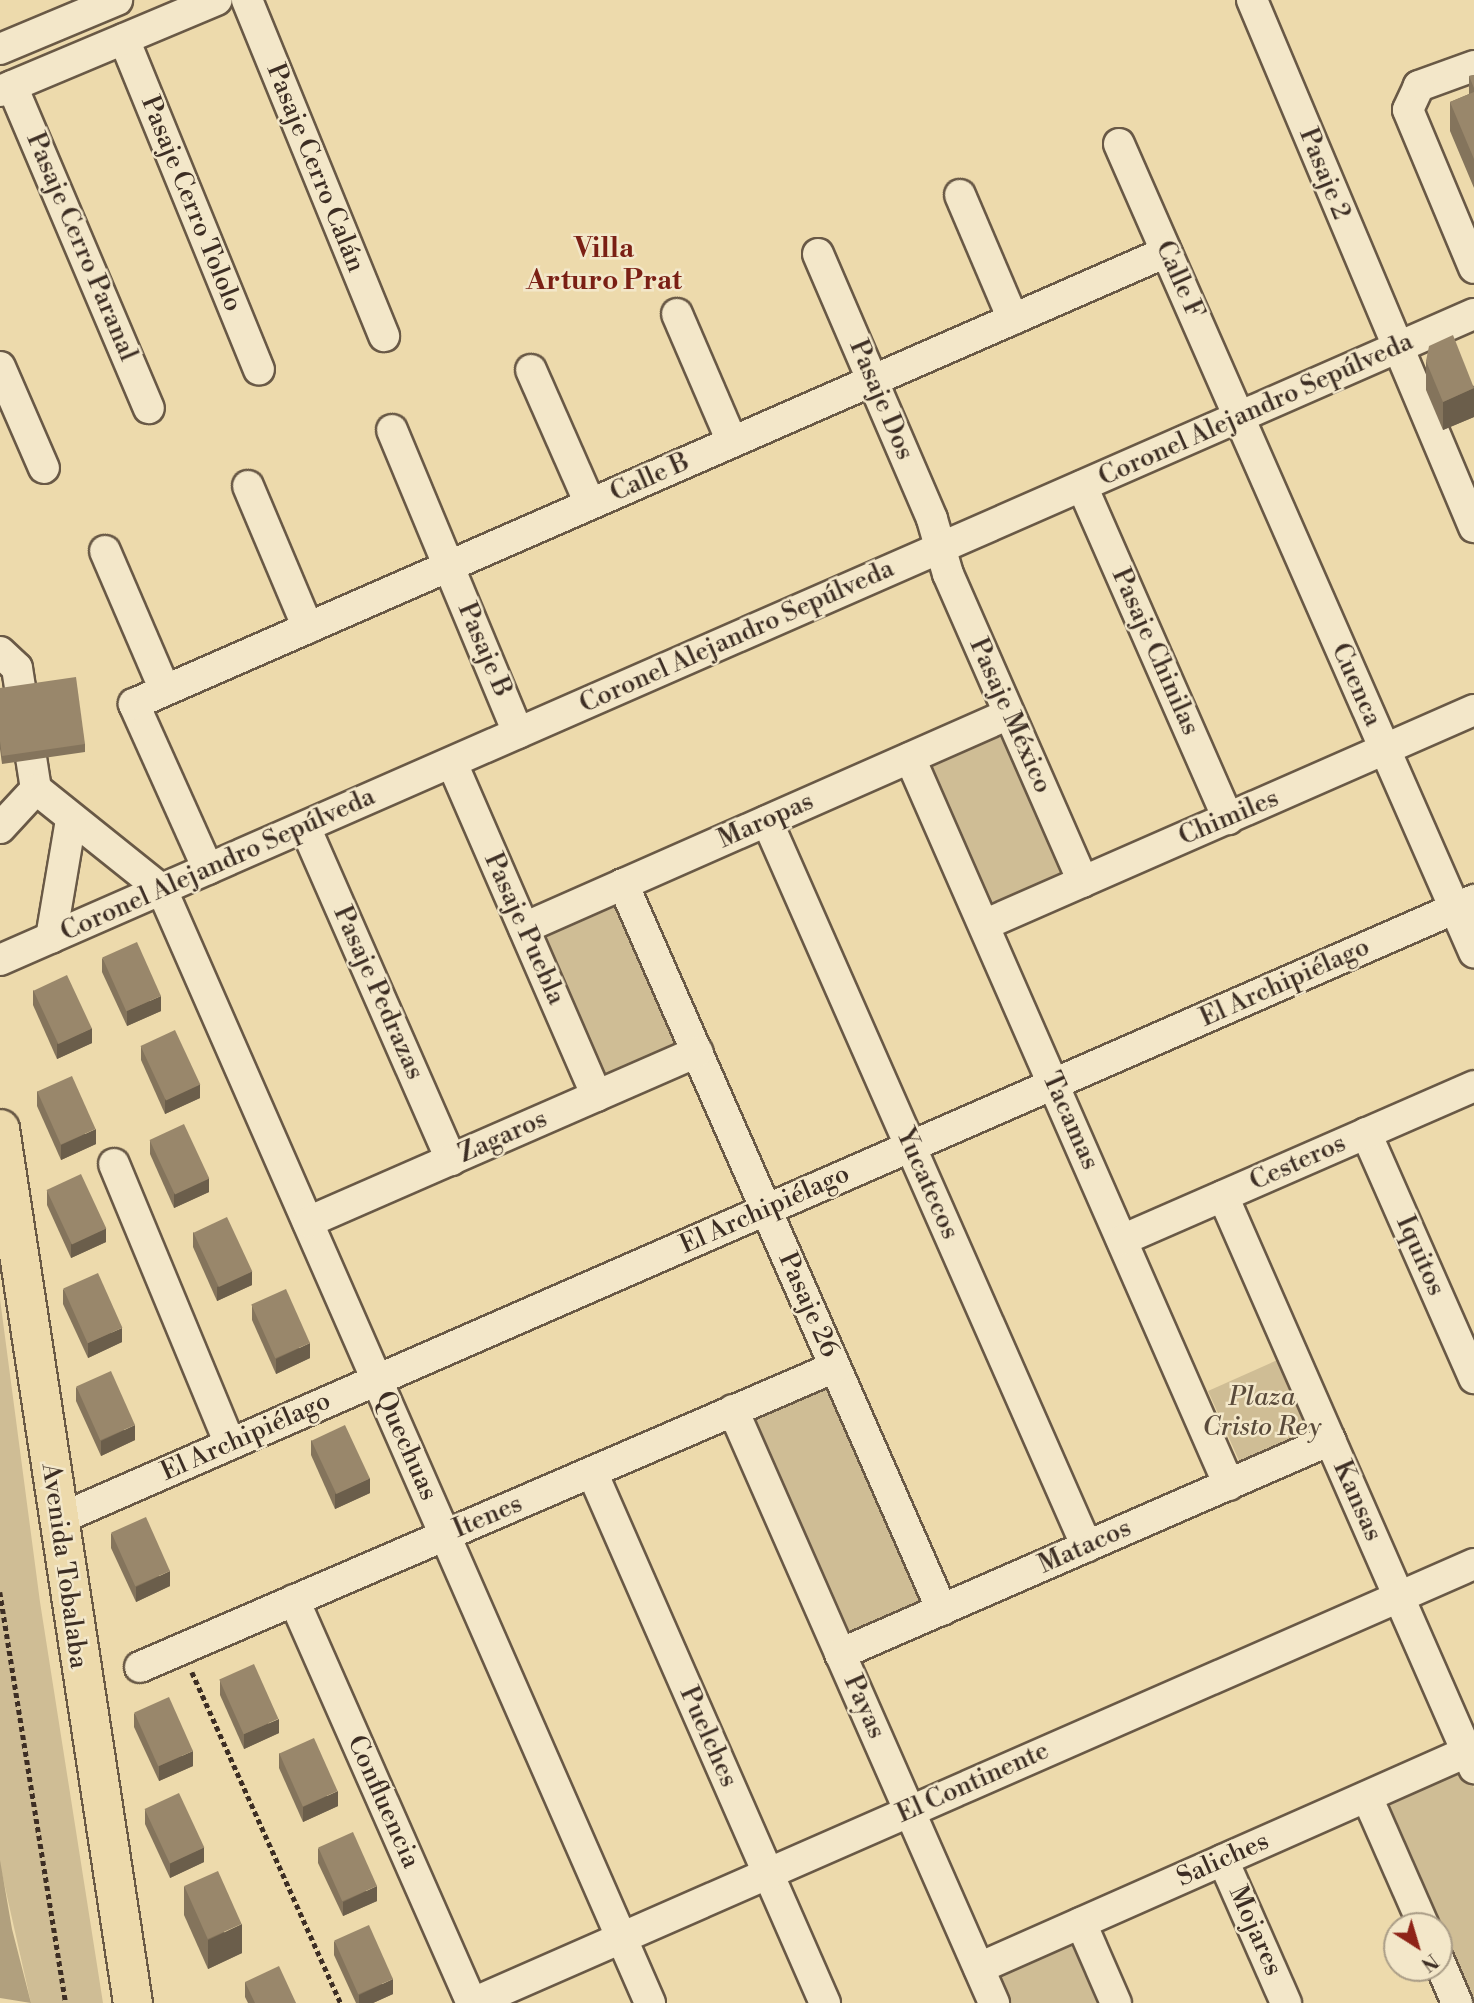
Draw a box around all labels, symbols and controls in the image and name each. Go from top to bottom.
street label: Pasaje Cerro Calán [259,59,371,277]
street label: Pasaje Cerro Tololo [133,92,249,316]
street label: Pasaje 2 [1292,124,1356,224]
street label: Pasaje Cerro Paranal [19,128,143,366]
district label: Villa Arturo Prat [526,232,682,298]
street label: Calle F [1148,236,1210,324]
street label: Coronel Alejandro Sepúlveda [1094,326,1418,494]
street label: Pasaje Dos [842,335,920,465]
street label: Calle B [606,447,694,509]
street label: Coronel Alejandro Sepúlveda [575,553,899,721]
street label: Pasaje Chinilas [1104,564,1206,740]
street label: Pasaje B [450,598,518,702]
street label: Pasaje México [962,634,1058,798]
street label: Cuenca [1324,639,1388,731]
street label: Coronel Alejandro Sepúlveda [56,781,380,949]
street label: Chimiles [1174,783,1284,853]
street label: Maropas [713,786,819,856]
street label: Pasaje Puebla [477,848,571,1010]
street label: Pasaje Pedrazas [326,902,430,1084]
street label: El Archipiélago [1195,932,1375,1034]
street label: Tacamas [1035,1067,1105,1175]
street label: Zagaros [454,1104,552,1170]
street label: Yucatecos [889,1124,965,1244]
street label: Cesteros [1245,1128,1351,1198]
street label: El Archipiélago [675,1159,855,1261]
street label: Iquitos [1389,1211,1451,1301]
street label: Pasaje 26 [771,1248,845,1362]
park label: Plaza Cristo Rey [1203,1382,1321,1444]
street label: El Archipiélago [156,1386,336,1488]
street label: Quechuas [368,1387,444,1505]
street label: Kansas [1326,1456,1388,1546]
street label: Avenida Tobalaba [34,1461,94,1671]
street label: Itenes [449,1489,527,1545]
street label: Matacos [1034,1513,1136,1581]
street label: Payas [836,1670,892,1744]
street label: Puelches [672,1682,744,1792]
street label: Confluencia [340,1731,426,1873]
street label: El Continente [892,1736,1054,1830]
street label: Saliches [1172,1826,1274,1894]
street label: Mojares [1221,1881,1289,1981]
north arrow [1383,1912,1453,1982]
text: N [1416,1948,1443,1976]

